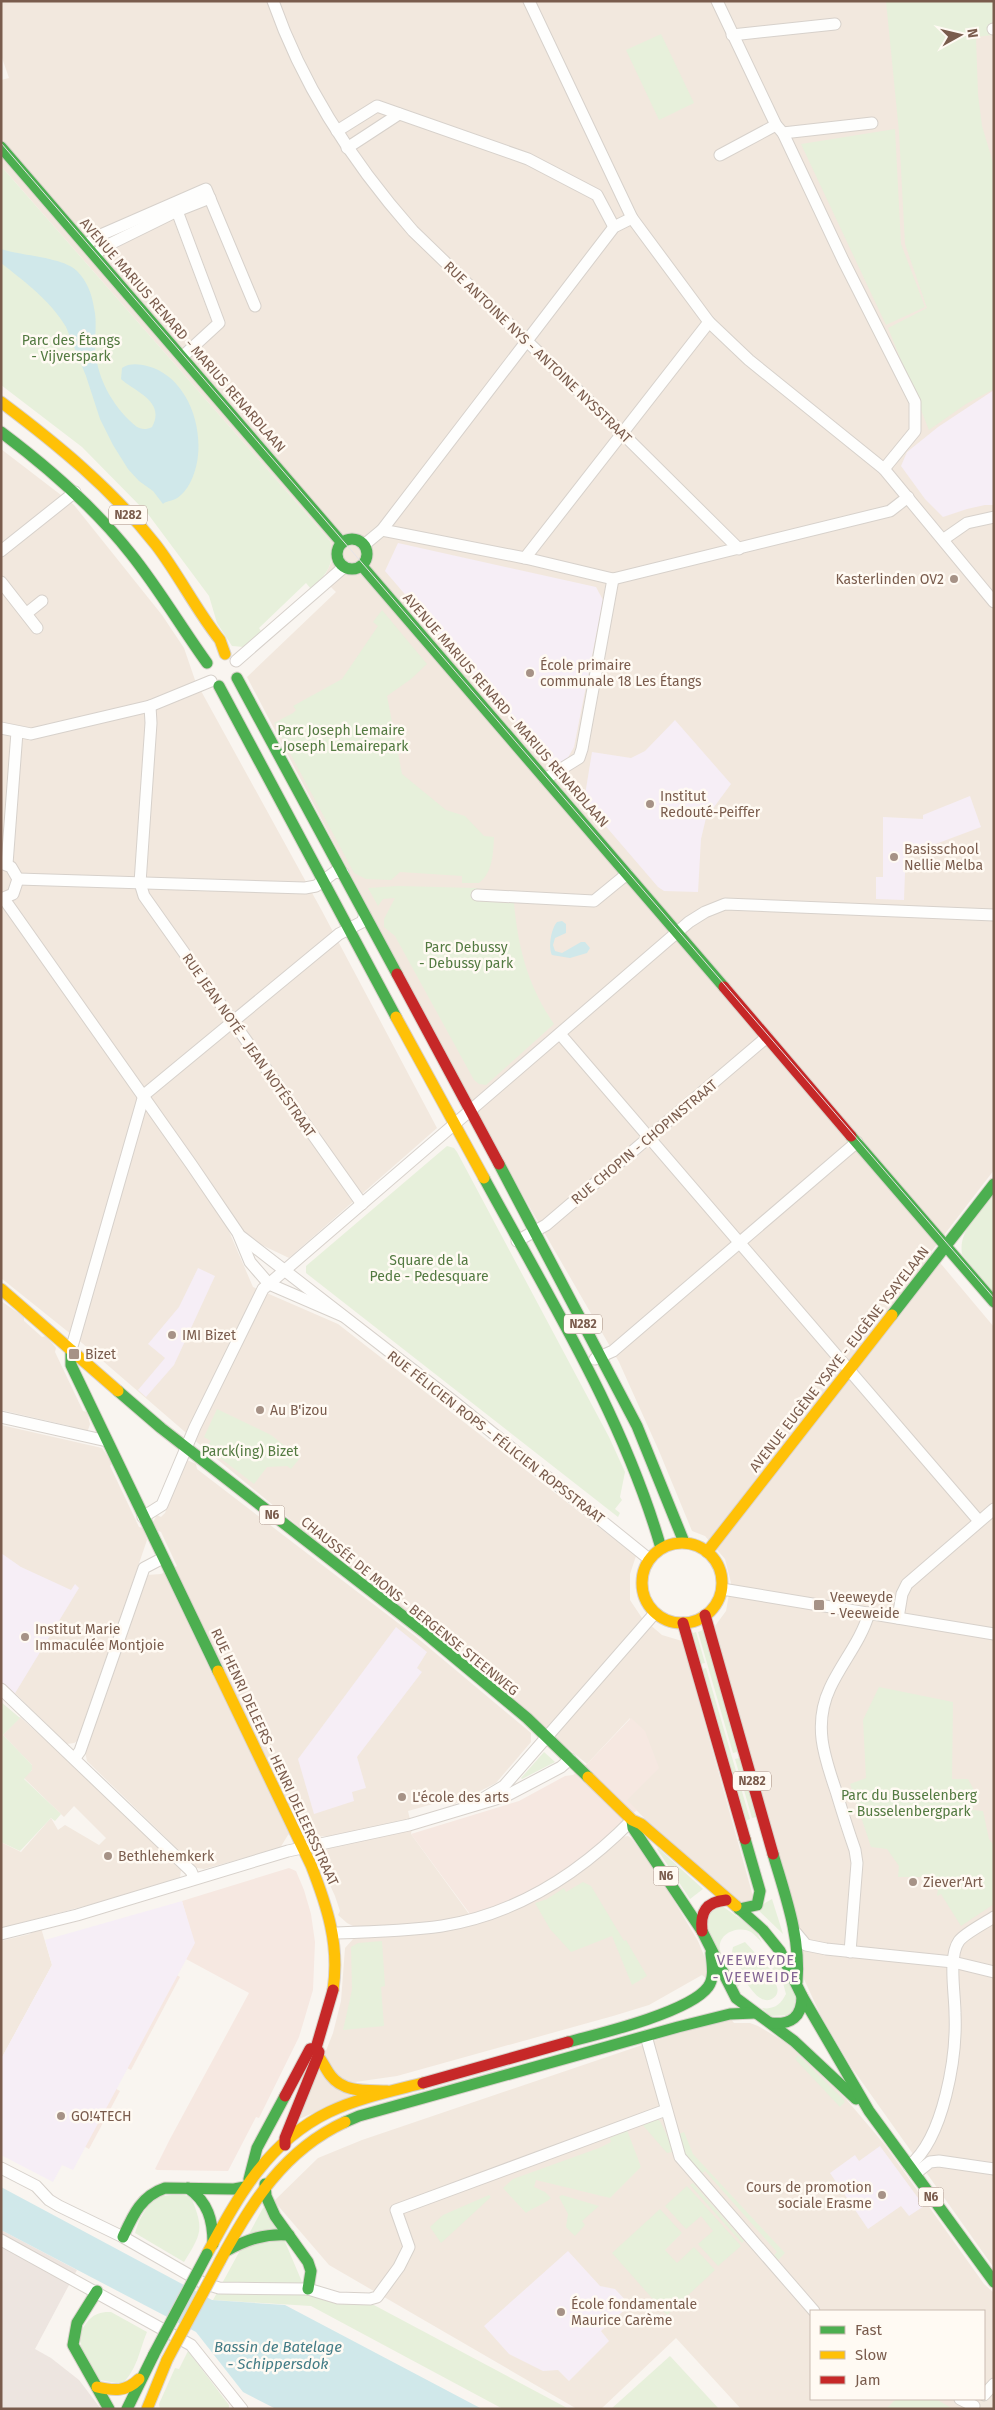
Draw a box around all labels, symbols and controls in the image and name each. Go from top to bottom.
north arrow [935,10,985,60]
text: N [963,27,981,39]
street label: AVENUE MARIUS RENARD - MARIUS RENARDLAAN [76,215,289,456]
street label: RUE ANTOINE NYS - ANTOINE NYSSTRAAT [440,258,636,447]
park label: Parc des Étangs - Vijverspark [22,331,121,365]
road number: N282 [109,506,147,524]
place label: Kasterlinden OV2 [835,571,944,588]
marker: Kasterlinden OV2 [948,573,960,585]
street label: AVENUE MARIUS RENARD - MARIUS RENARDLAAN [399,590,612,831]
place label: École primaire communale 18 Les Étangs [540,656,702,690]
marker: École primaire communale 18 Les Étangs [524,667,536,679]
park label: Parc Joseph Lemaire - Joseph Lemairepark [274,722,409,755]
place label: Institut Redouté-Peiffer [660,788,761,821]
marker: Institut Redouté-Peiffer [644,798,656,810]
place label: Basisschool Nellie Melba [904,841,983,874]
marker: Basisschool Nellie Melba [888,851,900,863]
park label: Parc Debussy - Debussy park [419,939,514,972]
street label: RUE JEAN NOTÉ - JEAN NOTÉSTRAAT [178,950,320,1141]
street label: RUE CHOPIN - CHOPINSTRAAT [568,1076,721,1208]
street label: AVENUE EUGÈNE YSAYE - EUGÈNE YSAYELAAN [745,1243,933,1475]
park label: Square de la Pede - Pedesquare [369,1252,489,1285]
road number: N282 [564,1315,602,1334]
place label: IMI Bizet [182,1327,237,1344]
marker: IMI Bizet [166,1329,178,1341]
place label: Bizet [85,1346,117,1363]
marker: Bizet [67,1347,81,1361]
street label: RUE FÉLICIEN ROPS - FÉLICIEN ROPSSTRAAT [384,1347,609,1528]
place label: Au B'izou [270,1402,328,1419]
marker: Au B'izou [254,1404,266,1416]
park label: Parck(ing) Bizet [201,1443,300,1460]
road number: N6 [260,1506,284,1524]
street label: CHAUSSÉE DE MONS - BERGENSE STEENWEG [297,1512,523,1700]
place label: Veeweyde - Veeweide [830,1589,900,1622]
marker: Veeweyde - Veeweide [812,1598,826,1612]
place label: Institut Marie Immaculée Montjoie [35,1621,164,1654]
street label: RUE HENRI DELEERS - HENRI DELEERSSTRAAT [207,1626,342,1889]
marker: Institut Marie Immaculée Montjoie [19,1631,31,1643]
road number: N282 [733,1772,771,1790]
park label: Parc du Busselenberg - Busselenbergpark [841,1787,978,1820]
place label: L'école des arts [412,1789,509,1806]
marker: L'école des arts [396,1791,408,1803]
place label: Bethlehemkerk [118,1848,215,1865]
marker: Bethlehemkerk [102,1850,114,1862]
road number: N6 [654,1866,678,1885]
place label: Ziever'Art [923,1874,984,1891]
marker: Ziever'Art [907,1876,919,1888]
district label: VEEWEYDE - VEEWEIDE [713,1951,799,1986]
place label: GO!4TECH [71,2108,132,2125]
marker: GO!4TECH [55,2110,67,2122]
place label: Cours de promotion sociale Erasme [746,2179,872,2212]
road number: N6 [918,2188,944,2206]
marker: Cours de promotion sociale Erasme [876,2189,888,2201]
place label: École fondamentale Maurice Carème [571,2295,697,2329]
marker: École fondamentale Maurice Carème [555,2306,567,2318]
legend [810,2310,985,2400]
text: Fast [855,2321,882,2339]
water label: Bassin de Batelage - Schippersdok [214,2338,342,2373]
text: Slow [855,2346,887,2364]
text: Jam [855,2371,881,2389]

